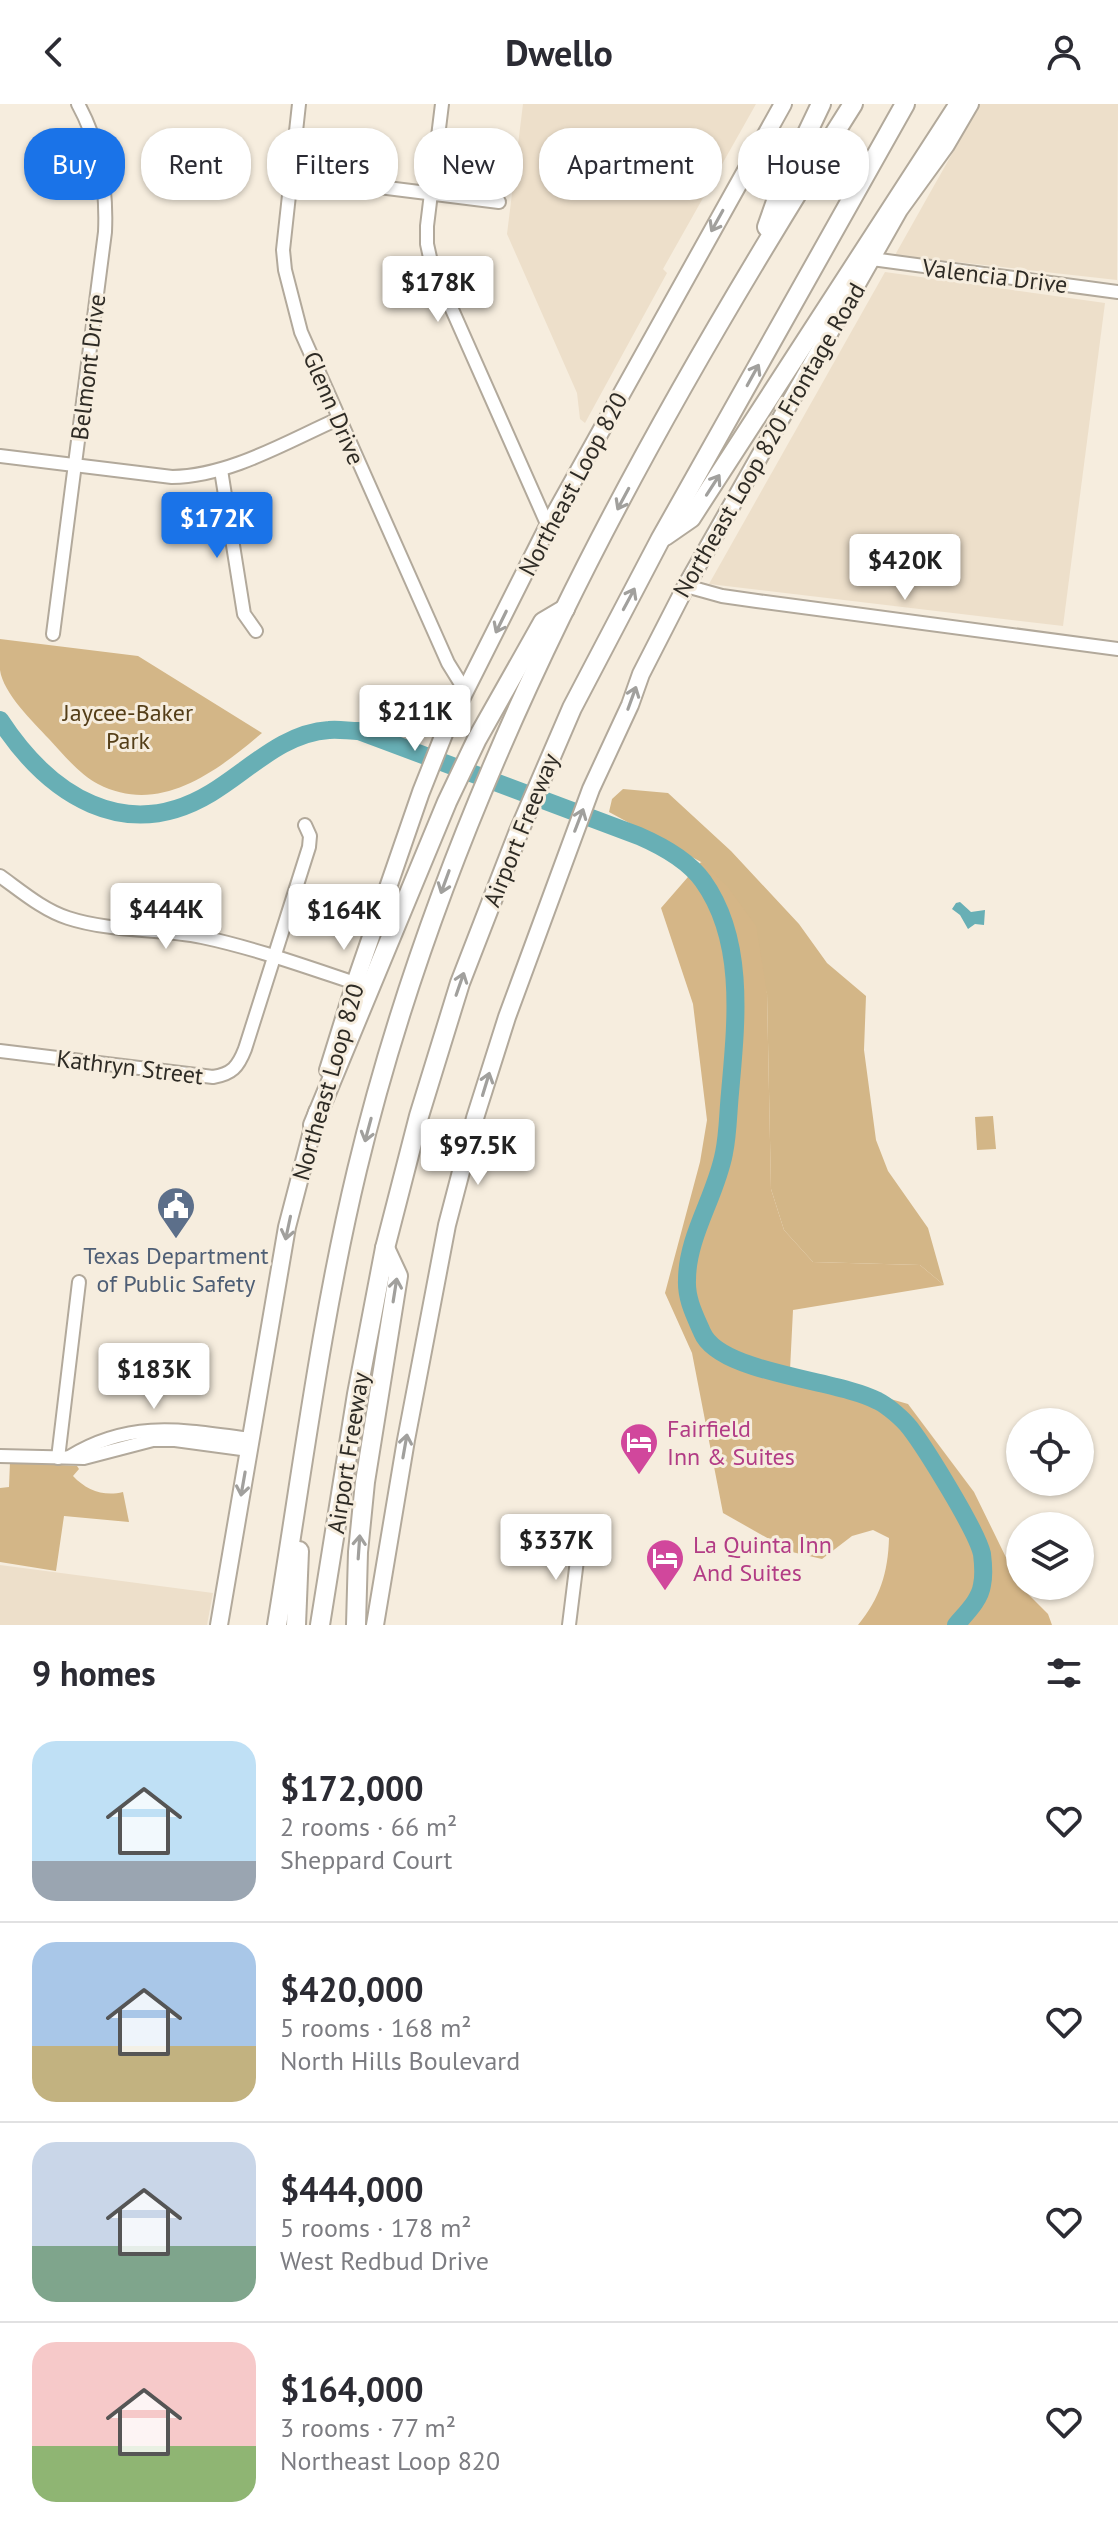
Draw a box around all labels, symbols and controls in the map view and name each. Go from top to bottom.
text: Dwello [505,29,613,76]
icon: back [32,30,76,74]
icon: person [1042,30,1086,74]
chip: Buy [24,128,125,200]
chip: Rent [141,128,251,200]
chip: Filters [267,128,398,200]
chip: New [414,128,523,200]
chip: Apartment [539,128,722,200]
chip: House [738,128,869,200]
one-way arrow [709,209,725,232]
street label: Valencia Drive [920,252,1069,300]
pin: $178K [382,256,494,324]
text: $178K [400,265,476,298]
street label: Northeast Loop 820 Frontage Road [666,277,872,603]
street label: Belmont Drive [64,292,112,442]
street label: Glenn Drive [296,347,372,469]
one-way arrow [746,364,762,387]
street label: Northeast Loop 820 [512,387,634,581]
one-way arrow [704,474,721,496]
one-way arrow [614,487,630,511]
pin: $172K [161,492,273,560]
text: $172K [179,501,255,534]
pin: $420K [849,534,961,602]
text: $420K [867,543,943,576]
one-way arrow [622,587,638,611]
one-way arrow [493,610,508,634]
pin: $211K [359,685,471,753]
one-way arrow [626,687,640,711]
text: $211K [377,694,453,727]
park label: Jaycee-Baker Park [62,697,193,756]
street label: Airport Freeway [476,749,566,911]
one-way arrow [573,808,587,833]
one-way arrow [436,869,451,894]
pin: $444K [110,883,222,951]
pin: $164K [288,884,400,952]
text: $444K [128,892,204,925]
text: $164K [306,893,382,926]
one-way arrow [453,972,468,997]
street label: Northeast Loop 820 [285,980,371,1184]
street label: Kathryn Street [55,1043,205,1091]
one-way arrow [479,1071,494,1097]
one-way arrow [359,1117,374,1143]
pin: $97.5K [413,1119,543,1187]
text: $97.5K [439,1128,517,1161]
public building icon: Texas Department of Public Safety [155,1185,197,1240]
one-way arrow [280,1215,295,1241]
place label: Texas Department of Public Safety [83,1240,269,1299]
one-way arrow [389,1278,404,1303]
pin: $183K [98,1343,210,1411]
text: $183K [116,1352,192,1385]
street label: Airport Freeway [320,1370,376,1536]
map controls [1006,1408,1094,1600]
button: locate [1006,1408,1094,1496]
place label: Fairfield Inn & Suites [667,1413,795,1472]
hotel icon: Fairfield Inn & Suites [618,1421,660,1476]
one-way arrow [398,1434,413,1459]
one-way arrow [235,1471,250,1497]
button: layers [1006,1512,1094,1600]
pin: $337K [500,1514,612,1582]
text: $337K [518,1523,594,1556]
place label: La Quinta Inn And Suites [693,1529,832,1588]
one-way arrow [352,1534,367,1561]
hotel icon: La Quinta Inn And Suites [644,1537,686,1592]
text: 9 homes [32,1651,156,1695]
icon: filters [1042,1651,1086,1695]
text: $172,000 [280,1766,424,1810]
icon: home [96,1773,192,1869]
icon: heart [1042,1799,1086,1843]
text: 2 rooms · 66 m² [280,1810,457,1843]
text: Sheppard Court [280,1843,452,1876]
text: $420,000 [280,1967,424,2011]
icon: home [96,1974,192,2070]
icon: heart [1042,2000,1086,2044]
text: 5 rooms · 168 m² [280,2011,472,2044]
text: North Hills Boulevard [280,2044,520,2077]
text: $444,000 [280,2167,424,2211]
icon: home [96,2174,192,2270]
icon: heart [1042,2200,1086,2244]
text: 5 rooms · 178 m² [280,2211,472,2244]
text: West Redbud Drive [280,2244,489,2277]
text: $164,000 [280,2367,424,2411]
icon: home [96,2374,192,2470]
icon: heart [1042,2400,1086,2444]
text: 3 rooms · 77 m² [280,2411,456,2444]
text: Northeast Loop 820 [280,2444,500,2477]

